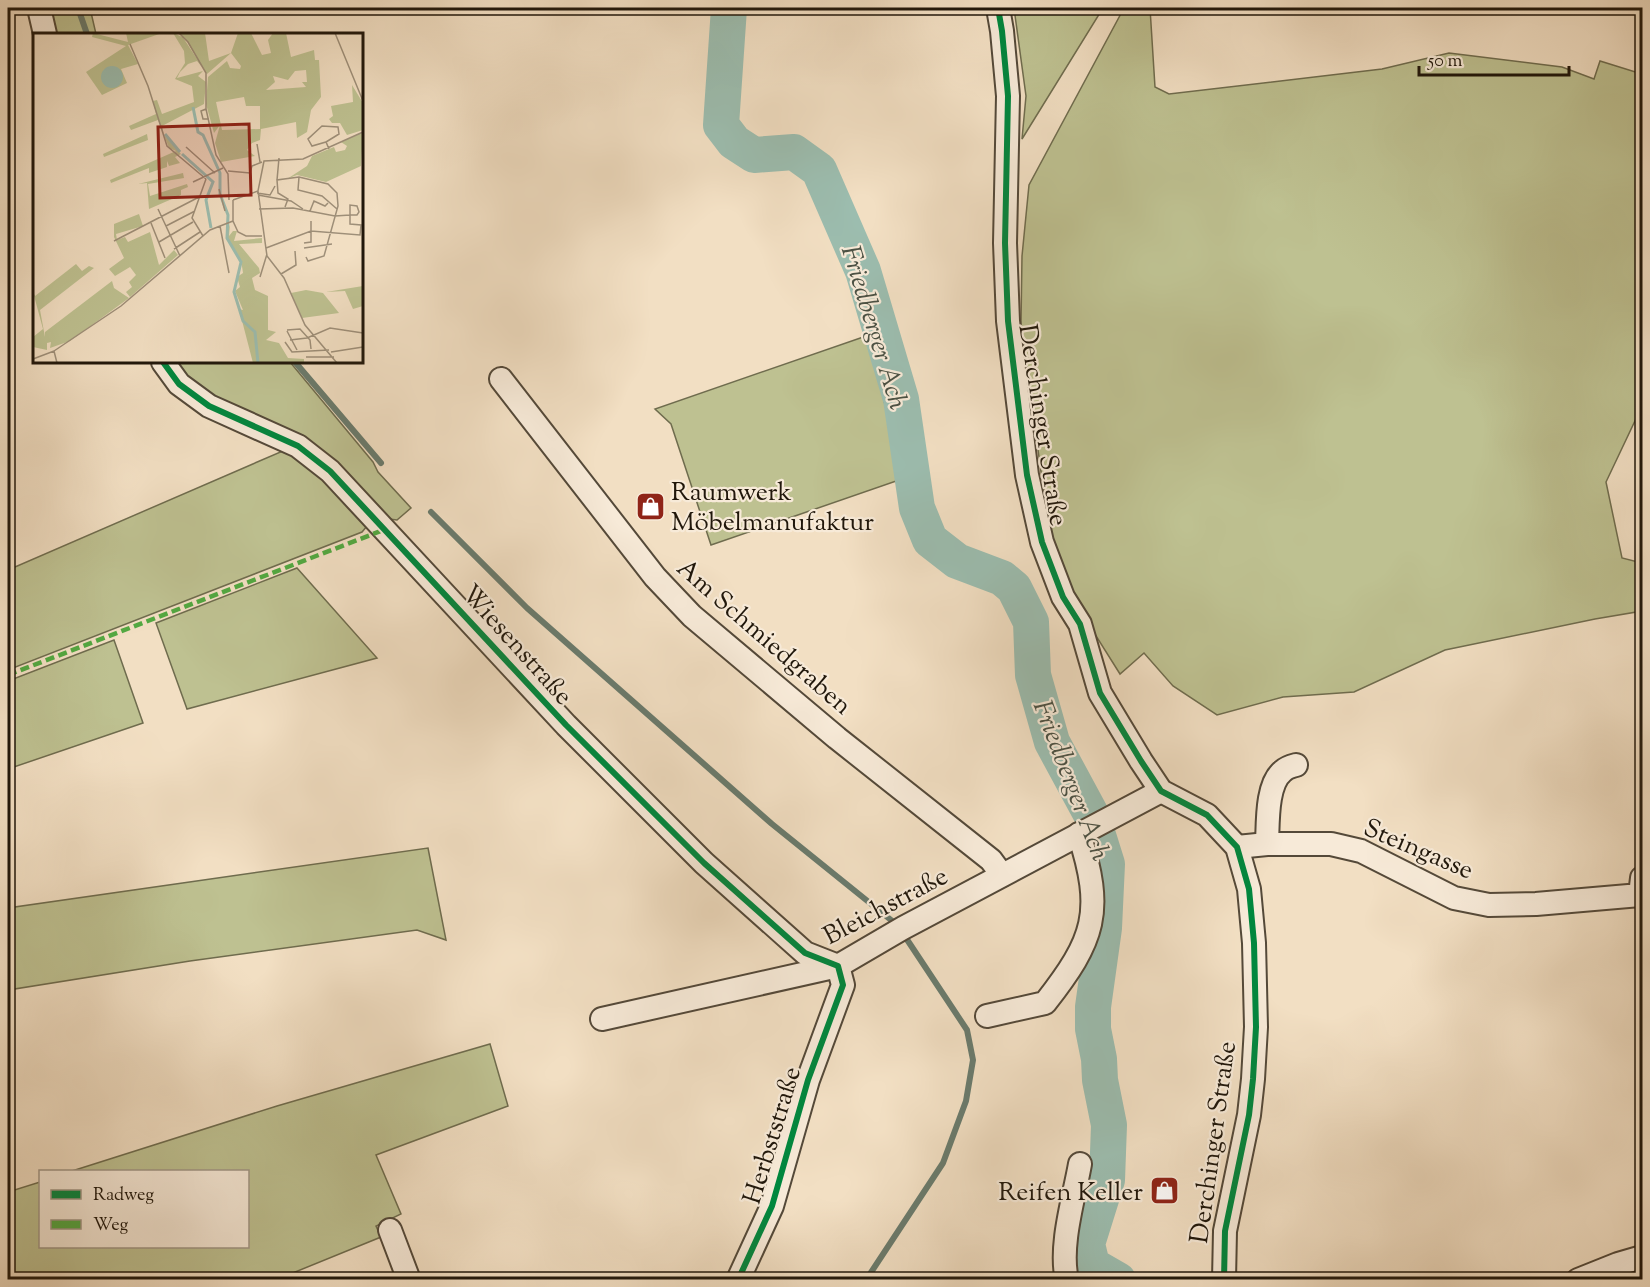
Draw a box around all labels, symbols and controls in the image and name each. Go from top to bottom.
inset map [33,33,363,363]
scale bar [1419,39,1569,77]
text: 50 m [1427,49,1463,75]
water label: Friedberger Ach [829,241,916,414]
street label: Derchinger Straße [1007,322,1076,529]
place label: Raumwerk Möbelmanufaktur [671,475,874,542]
shop icon: Raumwerk Möbelmanufaktur [634,490,666,522]
street label: Am Schmiedgraben [668,551,859,725]
street label: Wiesenstraße [452,577,580,714]
water label: Friedberger Ach [1021,695,1118,867]
street label: Steingasse [1357,811,1479,890]
street label: Bleichstraße [817,859,955,956]
street label: Derchinger Straße [1182,1039,1247,1246]
street label: Herbststraße [735,1062,812,1209]
legend [39,1170,249,1248]
place label: Reifen Keller [998,1175,1143,1212]
shop icon: Reifen Keller [1148,1175,1180,1207]
text: Radweg [93,1183,154,1209]
text: Weg [93,1213,129,1239]

